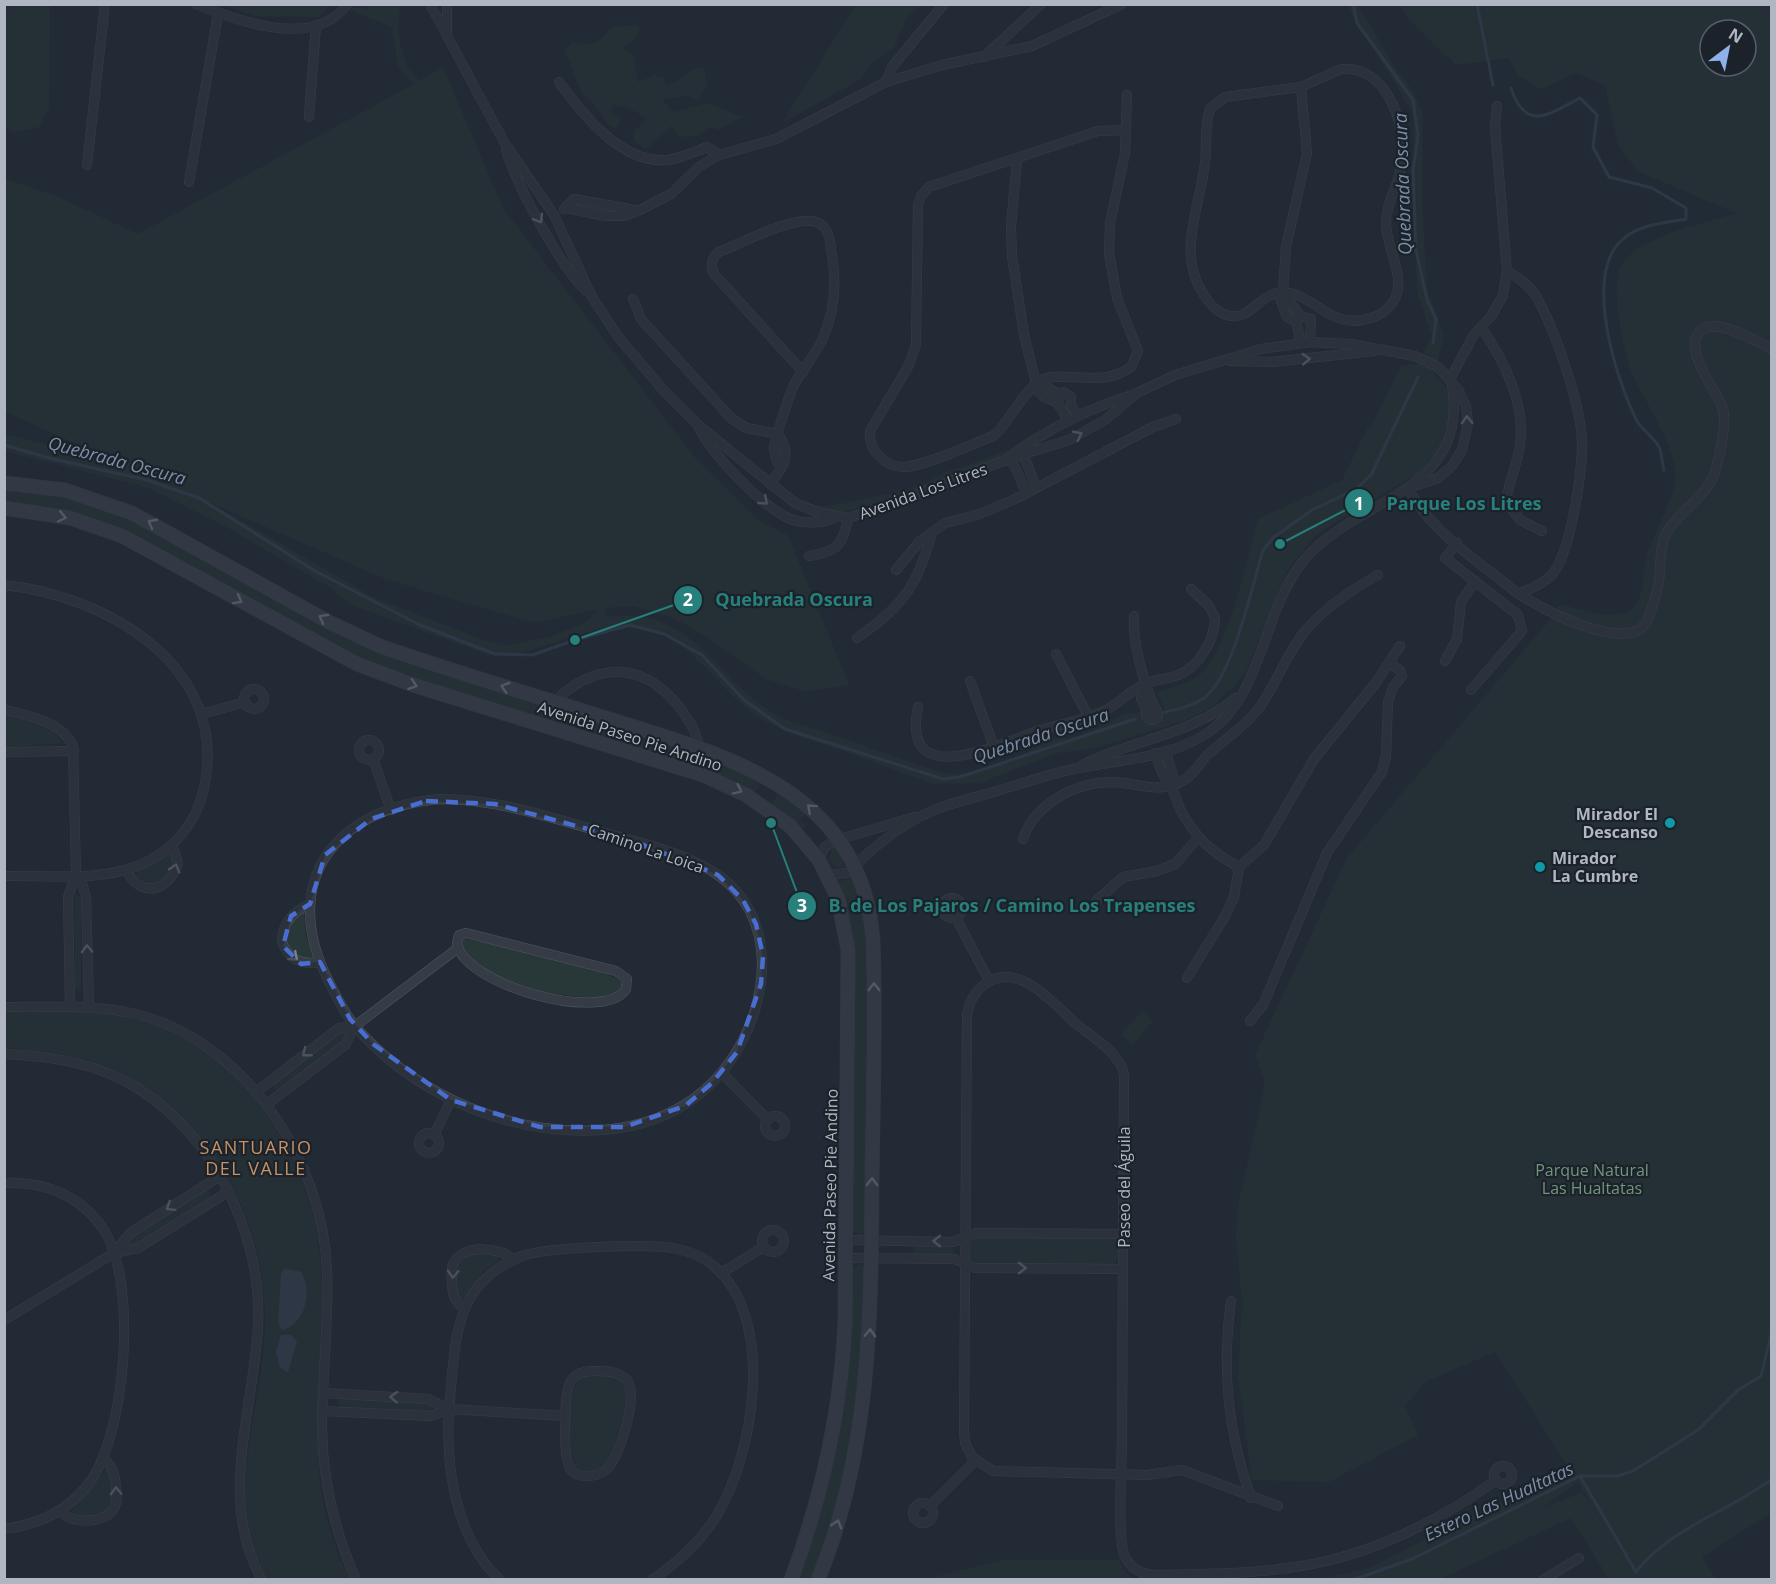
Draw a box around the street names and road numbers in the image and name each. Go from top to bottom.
street label: Avenida Los Litres [856,458,990,524]
street label: Avenida Paseo Pie Andino [535,696,725,776]
street label: Camino La Loica [585,818,707,878]
street label: Avenida Paseo Pie Andino [817,1088,843,1282]
street label: Paseo del Águila [1113,1126,1135,1248]

